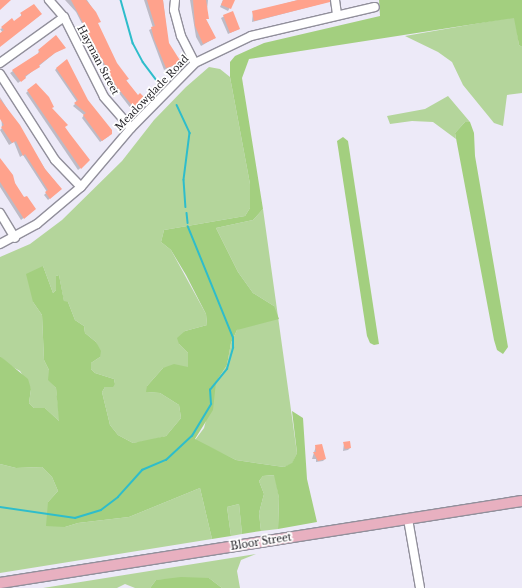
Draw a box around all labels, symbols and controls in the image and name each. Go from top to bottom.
street label: Hayman Street [75,23,121,97]
street label: Meadowglade Road [113,53,191,133]
street label: Bloor Street [230,531,292,553]

